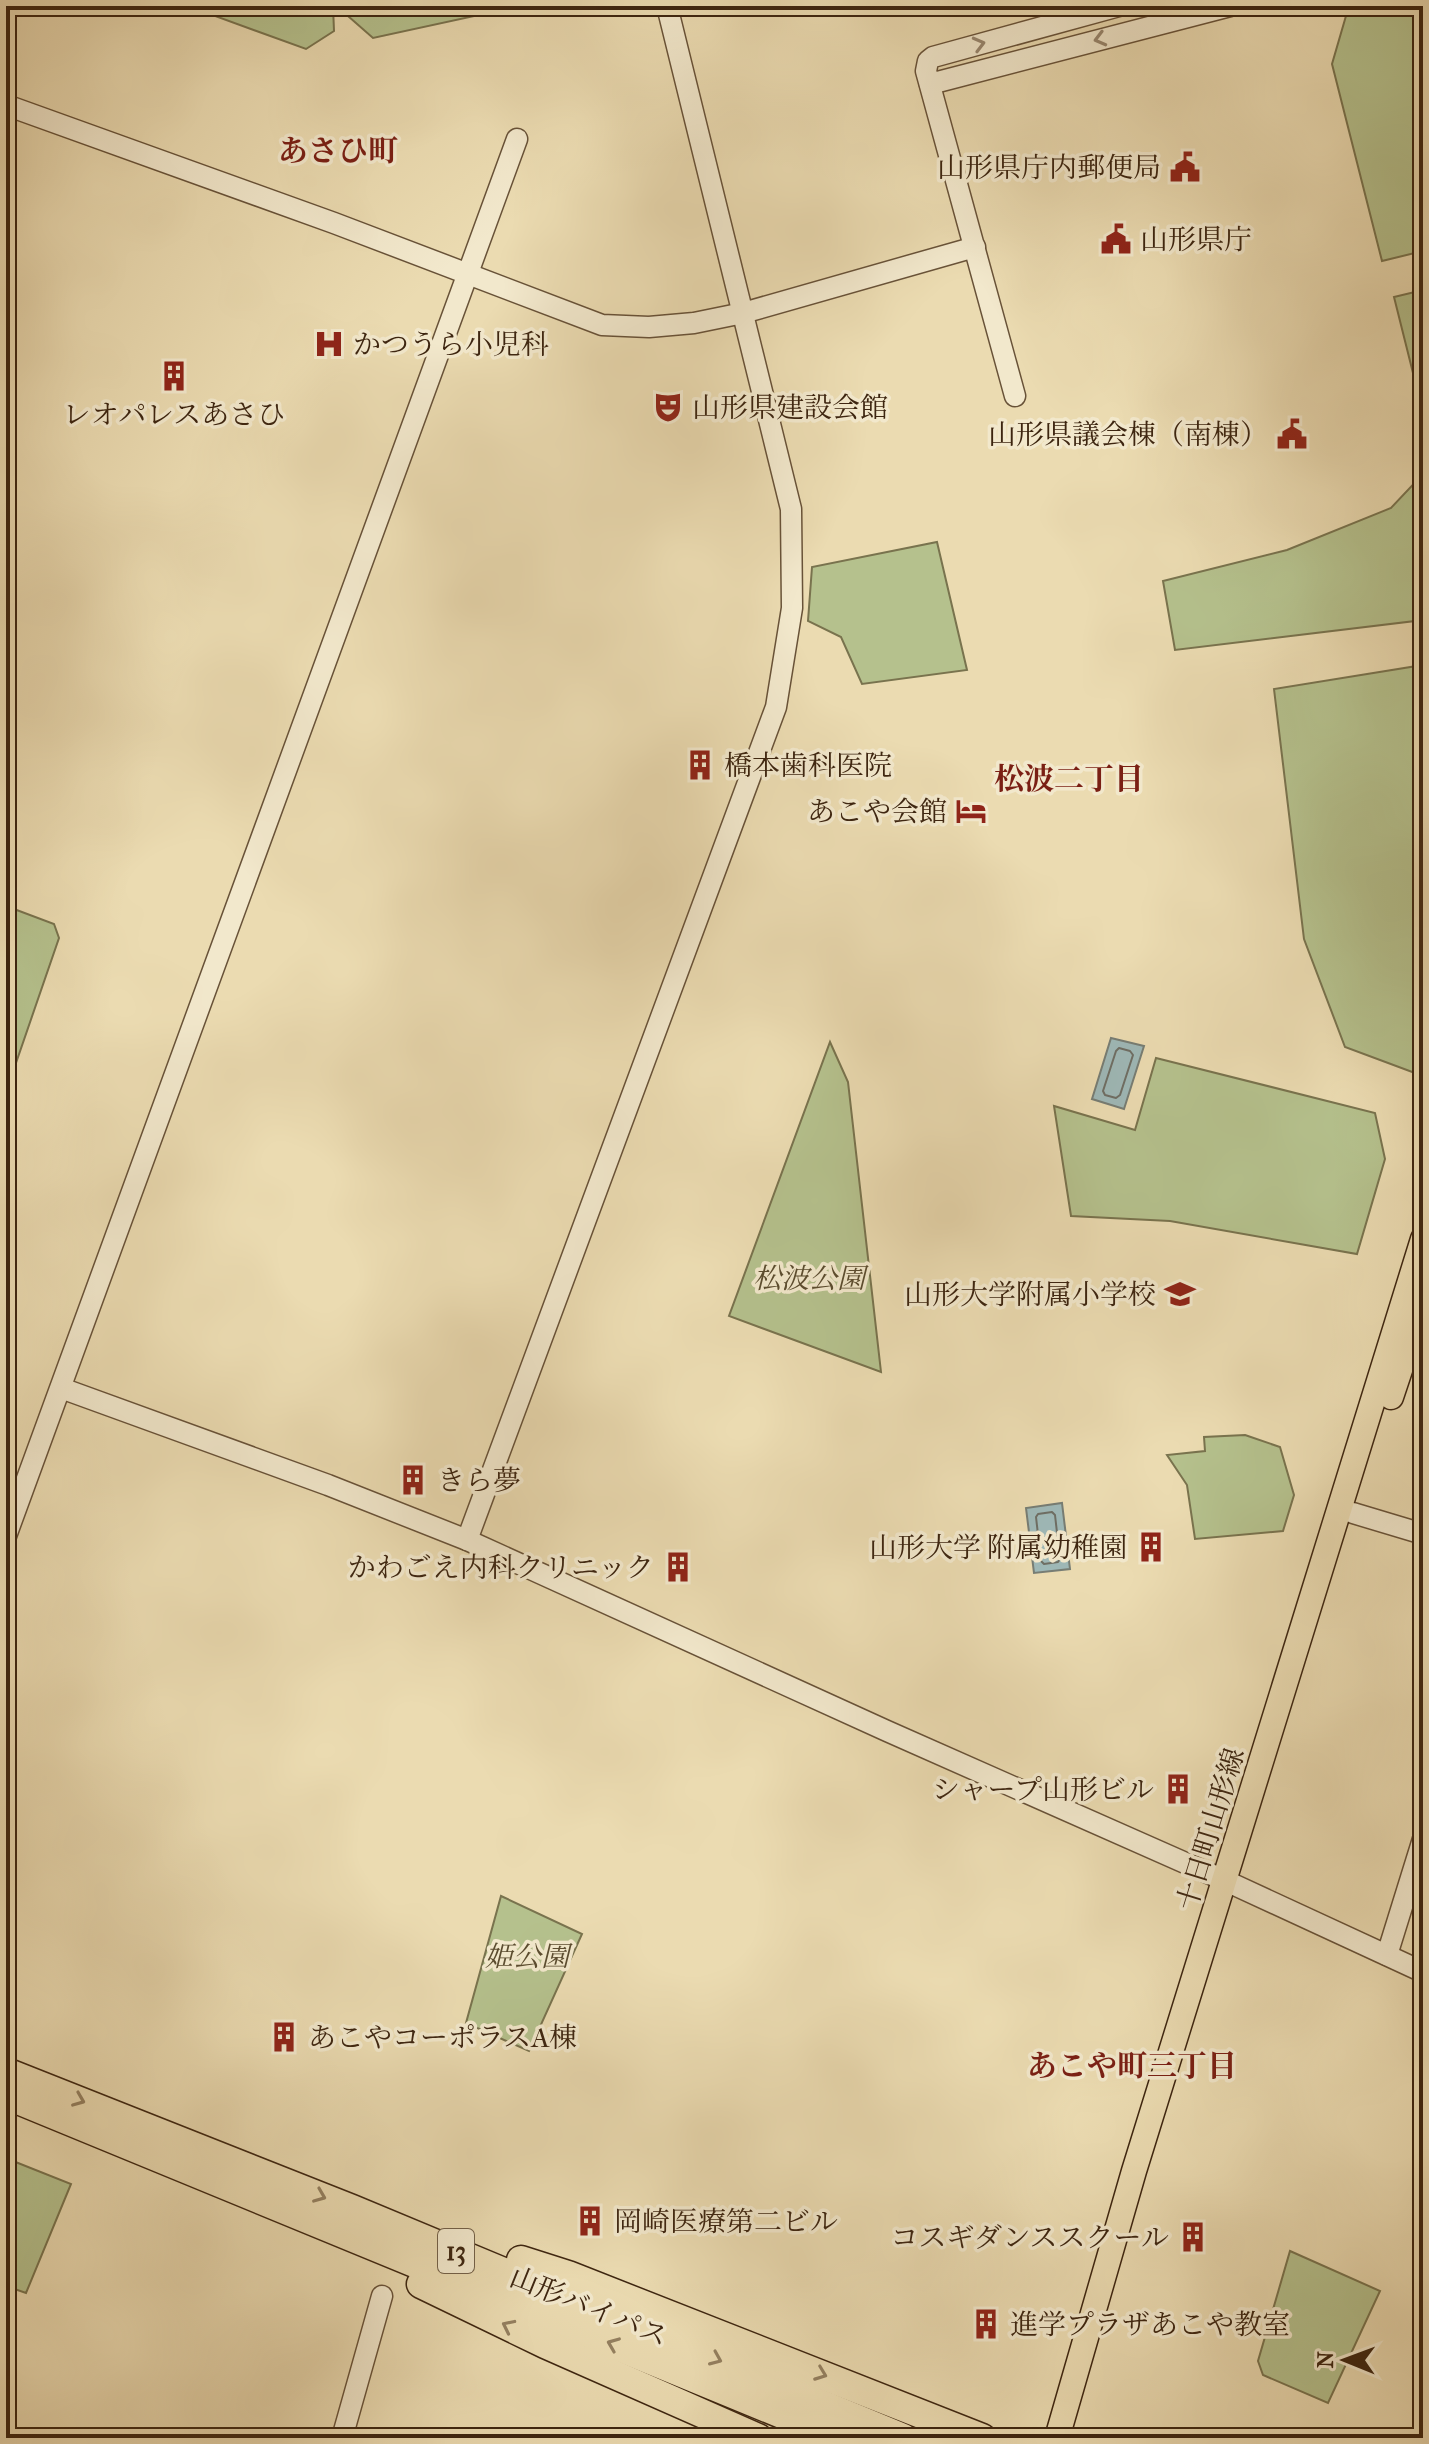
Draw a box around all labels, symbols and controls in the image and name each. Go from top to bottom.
one-way arrow [1094,30,1108,47]
one-way arrow [972,37,986,54]
district label: あさひ町 [278,134,398,169]
public building icon: 山形県庁内郵便局 [1168,150,1202,184]
place label: 山形県庁内郵便局 [937,151,1161,184]
public building icon: 山形県庁 [1099,222,1133,256]
place label: 山形県庁 [1140,223,1252,256]
hospital icon: かつうら小児科 [312,327,346,361]
place label: かつうら小児科 [353,328,549,361]
building icon: レオパレスあさひ [157,359,191,393]
theatre icon: 山形県建設会館 [651,390,685,424]
place label: 山形県建設会館 [692,391,888,424]
place label: レオパレスあさひ [63,398,285,431]
public building icon: 山形県議会棟（南棟） [1275,417,1309,451]
place label: 山形県議会棟（南棟） [988,418,1268,451]
building icon: 橋本歯科医院 [683,748,717,782]
place label: 橋本歯科医院 [724,749,892,782]
district label: 松波二丁目 [994,762,1144,797]
hotel icon: あこや会館 [954,794,988,828]
place label: あこや会館 [807,795,947,828]
park label: 松波公園 [753,1262,869,1295]
school or university icon: 山形大学附属小学校 [1163,1277,1197,1311]
place label: 山形大学附属小学校 [904,1278,1156,1311]
building icon: きら夢 [396,1463,430,1497]
place label: きら夢 [437,1464,521,1497]
building icon: 山形大学 附属幼稚園 [1134,1530,1168,1564]
place label: 山形大学 附属幼稚園 [869,1531,1127,1564]
building icon: かわごえ内科クリニック [661,1550,695,1584]
place label: かわごえ内科クリニック [348,1551,654,1584]
street label: 十日町山形線 [1170,1744,1251,1914]
building icon: シャープ山形ビル [1161,1772,1195,1806]
place label: シャープ山形ビル [932,1773,1154,1806]
park label: 姫公園 [485,1940,573,1973]
building icon: あこやコーポラスA棟 [267,2020,301,2054]
place label: あこやコーポラスA棟 [308,2021,577,2054]
district label: あこや町三丁目 [1027,2049,1237,2084]
one-way arrow [71,2091,85,2107]
one-way arrow [312,2186,326,2203]
building icon: 岡崎医療第二ビル [573,2204,607,2238]
place label: 岡崎医療第二ビル [614,2205,838,2238]
building icon: コスギダンススクール [1176,2220,1210,2254]
place label: コスギダンススクール [890,2221,1169,2254]
road number: 13 [438,2229,474,2273]
street label: 山形バイパス [505,2260,673,2353]
building icon: 進学プラザあこや教室 [969,2307,1003,2341]
place label: 進学プラザあこや教室 [1010,2308,1290,2341]
north arrow [1305,2320,1385,2400]
one-way arrow [502,2321,517,2336]
one-way arrow [607,2338,621,2354]
one-way arrow [708,2349,722,2365]
text: N [1313,2351,1339,2368]
one-way arrow [813,2364,827,2381]

